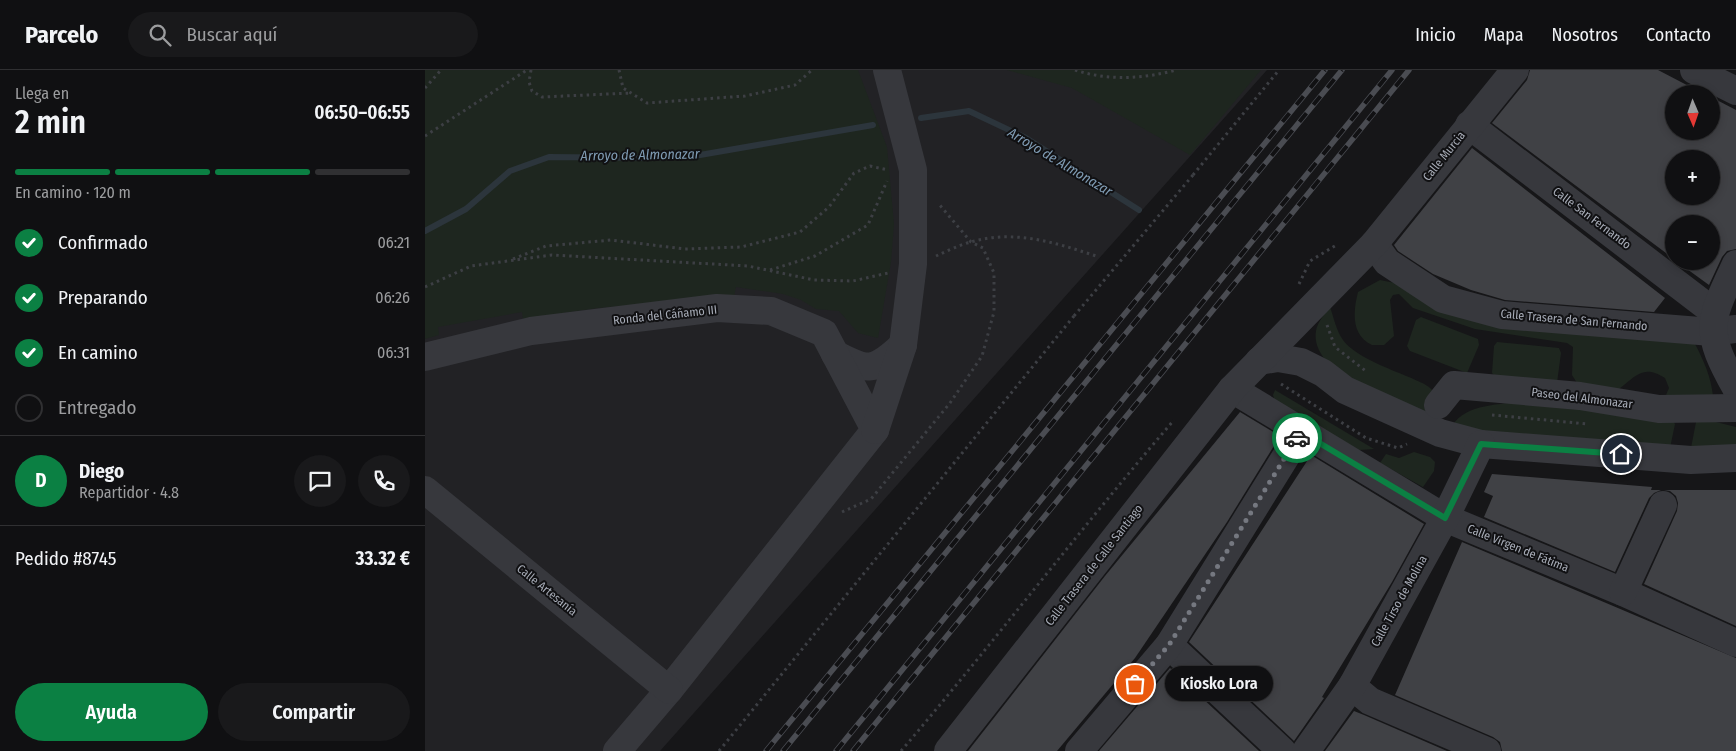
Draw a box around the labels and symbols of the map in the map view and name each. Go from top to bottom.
north arrow [1665,85,1720,140]
water label: Arroyo de Almonazar [1004,124,1116,201]
street label: Calle Murcia [1420,128,1468,184]
water label: Arroyo de Almonazar [579,145,701,165]
street label: Calle San Fernando [1550,184,1634,252]
street label: Ronda del Cáñamo III [612,303,718,327]
street label: Calle Trasera de San Fernando [1500,307,1648,333]
street label: Paseo del Almonazar [1531,385,1634,411]
courier [1272,413,1322,463]
pin [1600,433,1642,475]
street label: Calle Trasera de Calle Santiago [1042,502,1146,628]
street label: Calle Virgen de Fátima [1465,521,1571,575]
street label: Calle Tirso de Molina [1368,553,1430,649]
street label: Calle Artesanía [514,562,580,619]
pin [1114,663,1156,705]
callout: Kiosko Lora [1165,666,1273,702]

